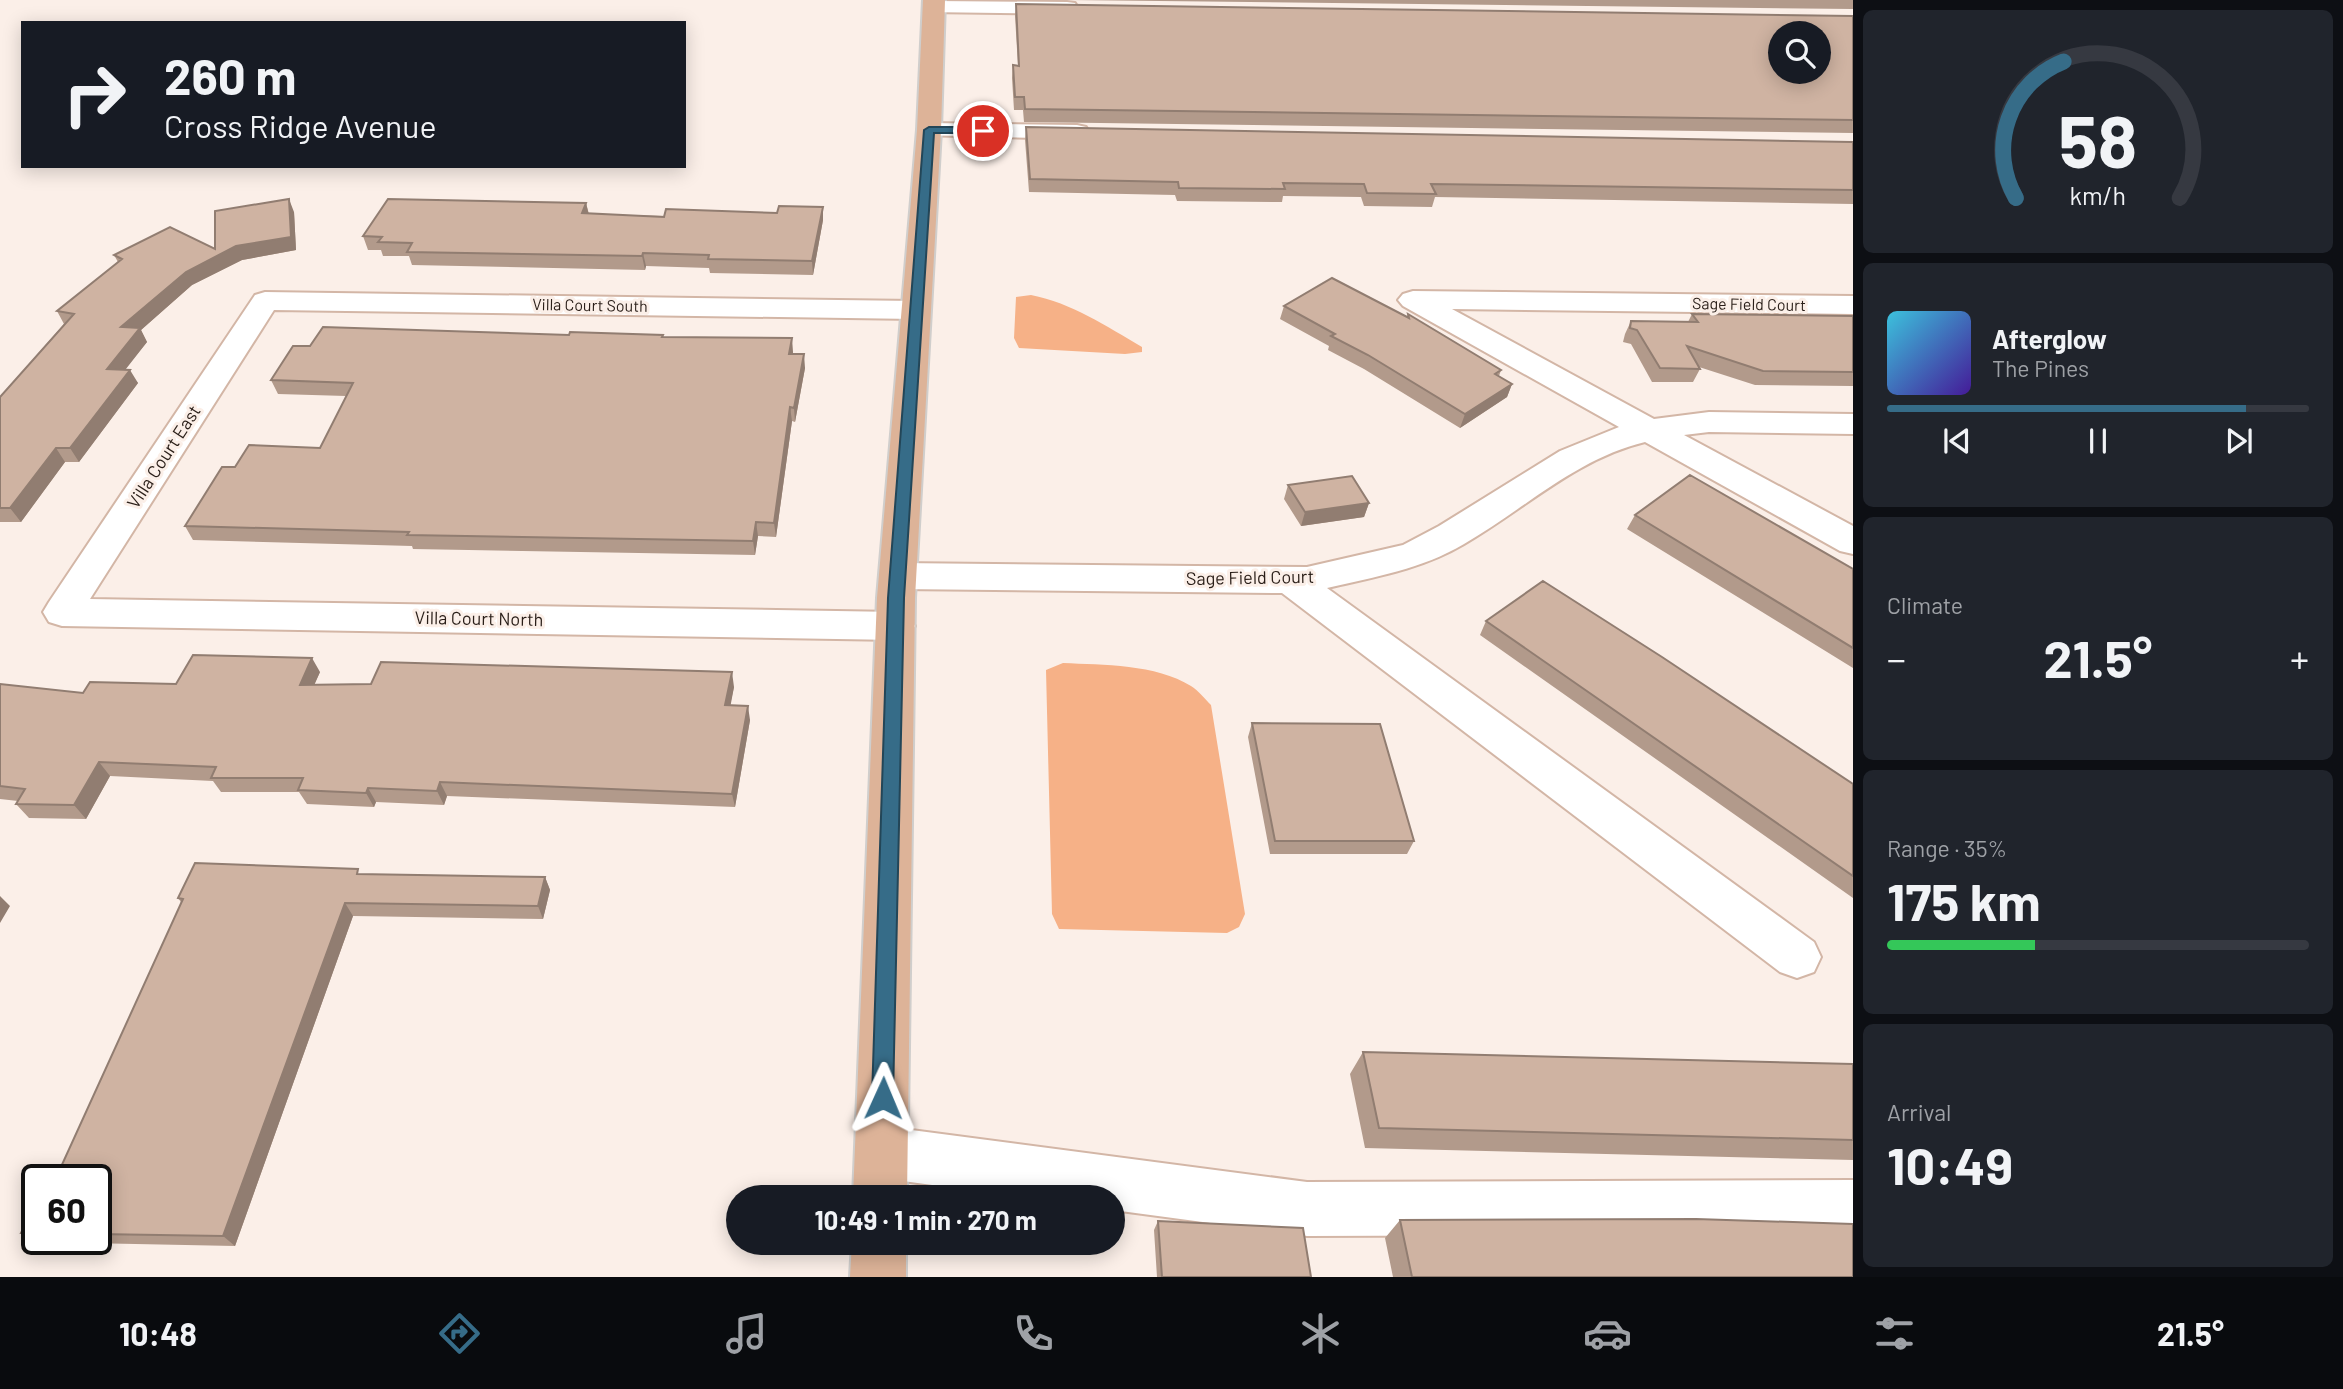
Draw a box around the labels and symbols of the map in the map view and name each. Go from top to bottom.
pin [953,101,1013,161]
street label: Sage Field Court [1692,293,1806,314]
street label: Villa Court South [532,294,648,315]
street label: Villa Court East [122,401,205,512]
street label: Sage Field Court [1186,565,1314,589]
street label: Villa Court North [415,606,544,630]
position arrow [846,1061,920,1135]
speed limit sign: 60 [21,1164,112,1255]

